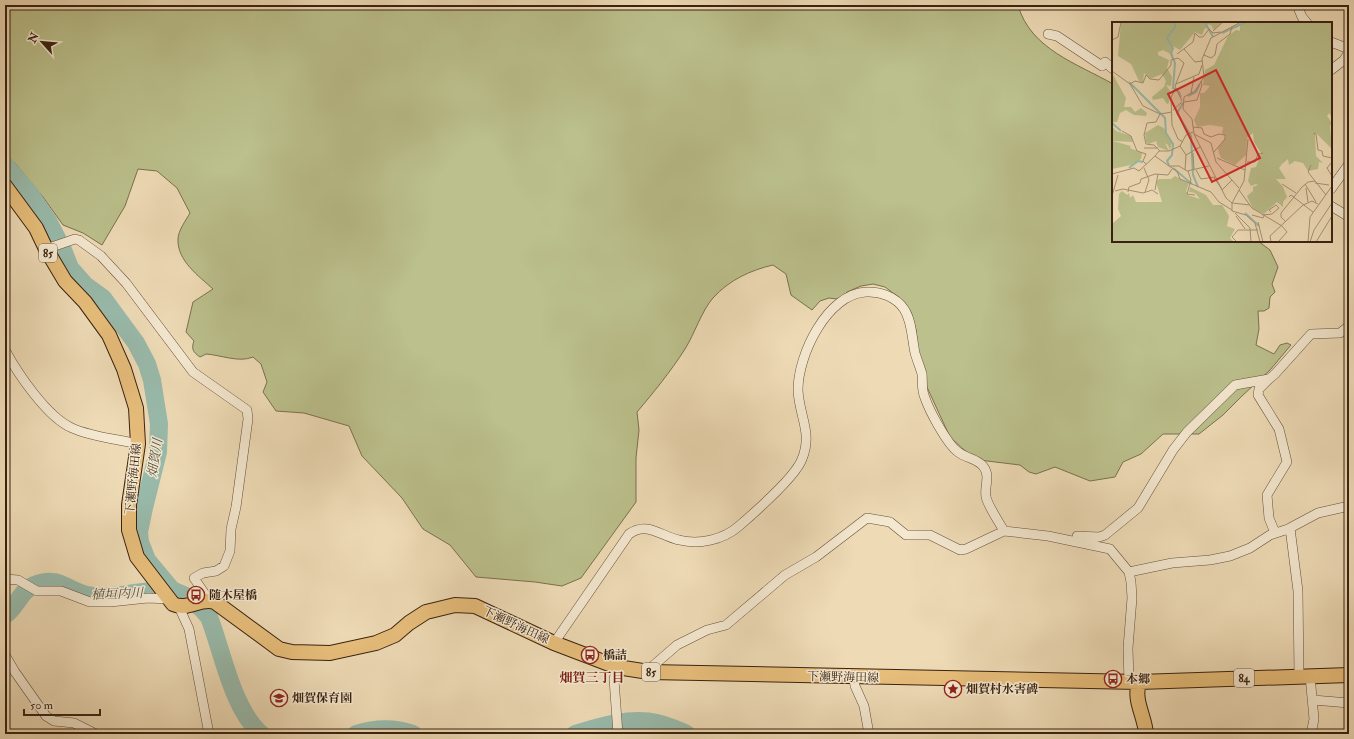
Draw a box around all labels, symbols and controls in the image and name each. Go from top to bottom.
north arrow [22,22,62,62]
inset map [1112,22,1332,242]
text: N [25,29,42,46]
road number: 85 [39,244,57,262]
water label: 畑賀川 [144,436,166,479]
street label: 下瀬野海田線 [122,442,145,516]
water label: 植垣内川 [91,585,145,603]
bus stop icon: 随木屋橋 [186,585,206,605]
place label: 随木屋橋 [209,588,257,603]
street label: 下瀬野海田線 [480,603,552,647]
bus stop icon: 橋詰 [580,645,600,665]
place label: 橋詰 [603,648,627,663]
road number: 85 [642,663,660,681]
street label: 下瀬野海田線 [807,669,879,686]
bus stop icon: 本郷 [1103,669,1123,689]
road number: 84 [1234,669,1254,687]
district label: 畑賀三丁目 [559,670,625,686]
place label: 本郷 [1126,672,1151,687]
place icon: 畑賀村水害碑 [943,679,963,699]
place label: 畑賀村水害碑 [966,682,1038,697]
school or university icon: 畑賀保育園 [269,688,289,708]
scale bar [24,691,100,717]
place label: 畑賀保育園 [292,691,352,706]
text: 50 m [30,698,54,713]

